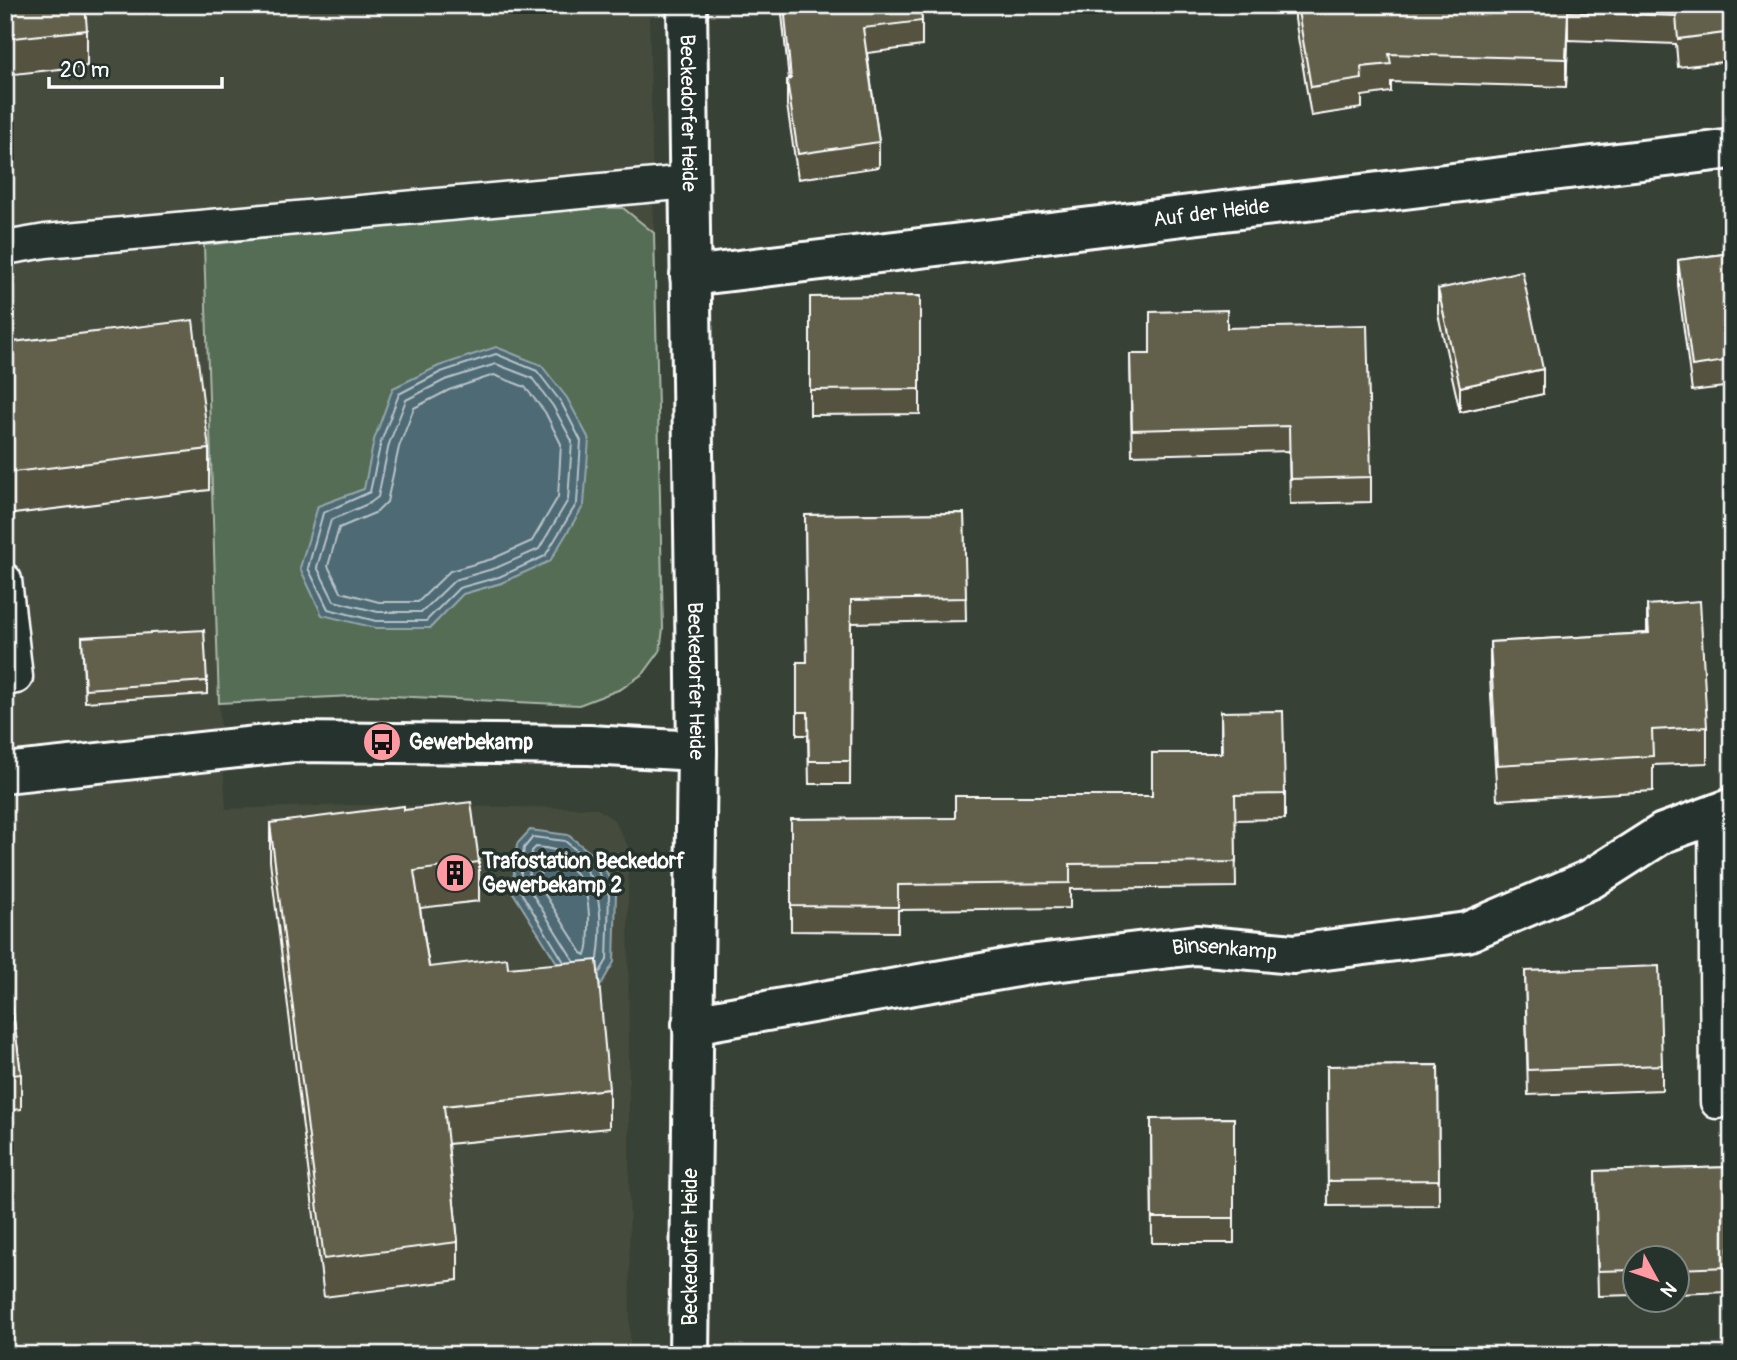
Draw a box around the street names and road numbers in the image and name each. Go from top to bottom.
street label: Beckedorfer Heide [674,34,703,193]
street label: Auf der Heide [1152,192,1271,233]
street label: Beckedorfer Heide [682,602,711,761]
street label: Binsenkamp [1171,931,1278,966]
street label: Beckedorfer Heide [677,1167,704,1326]

